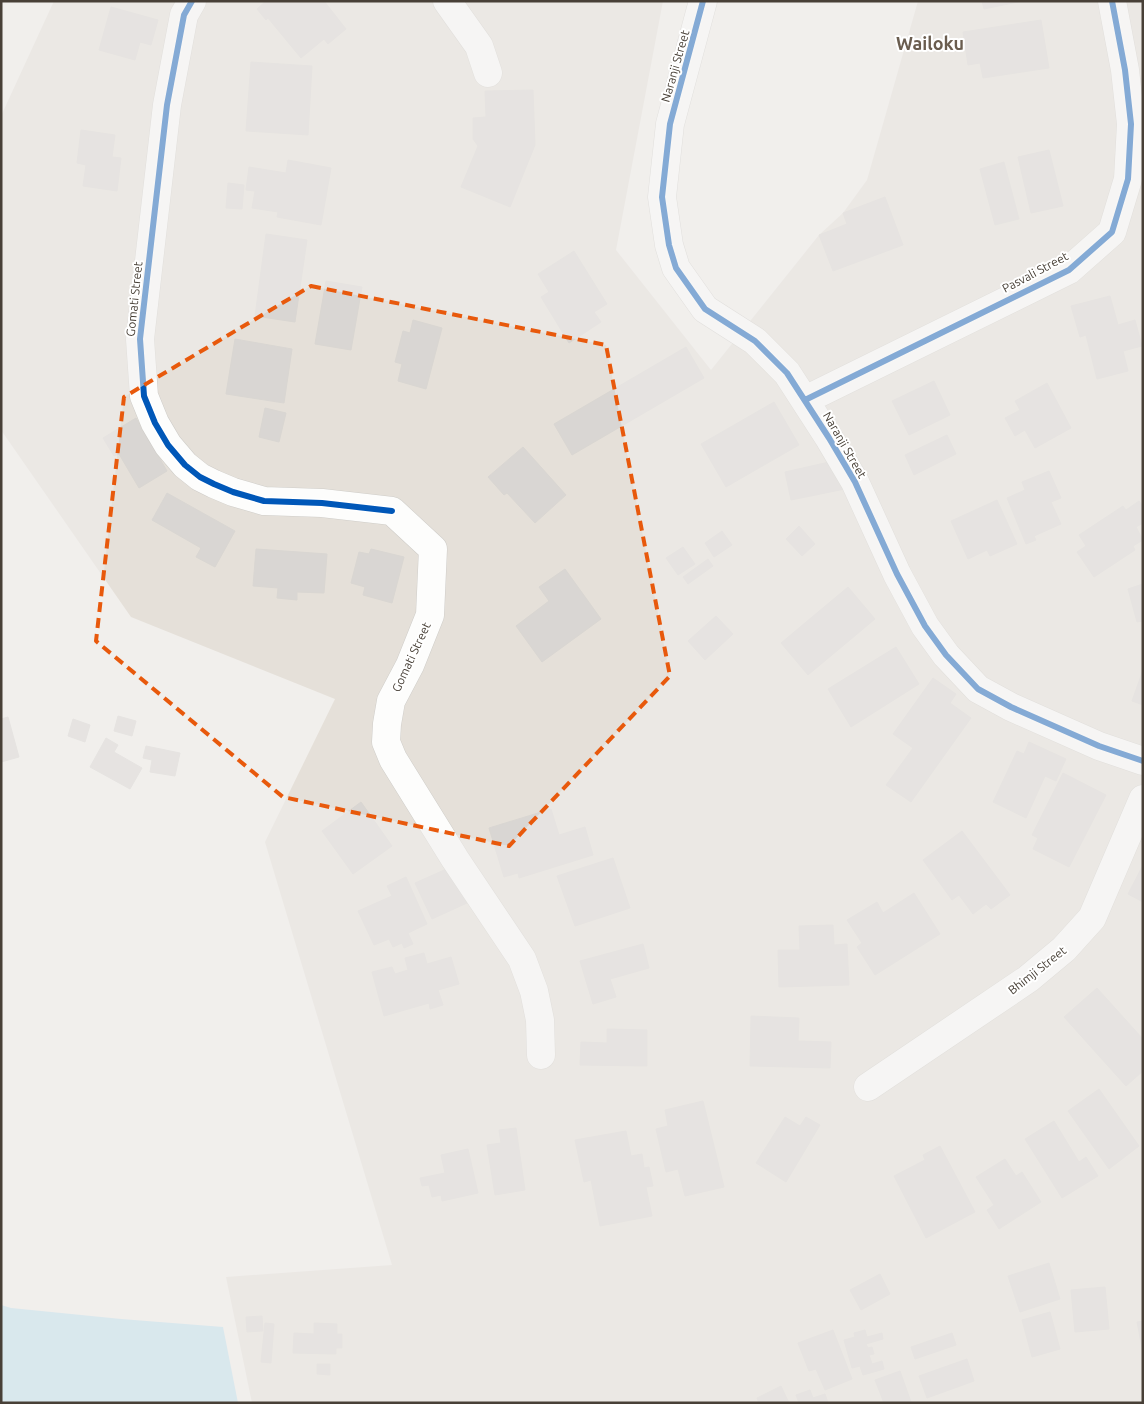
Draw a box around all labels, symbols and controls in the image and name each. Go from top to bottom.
street label: Naranji Street [658,28,692,104]
district label: Wailoku [896,33,964,53]
street label: Pasvali Street [1000,249,1070,295]
street label: Gomati Street [124,261,144,337]
street label: Naranji Street [821,410,869,481]
street label: Gomati Street [389,620,433,694]
street label: Bhimji Street [1005,943,1069,997]

